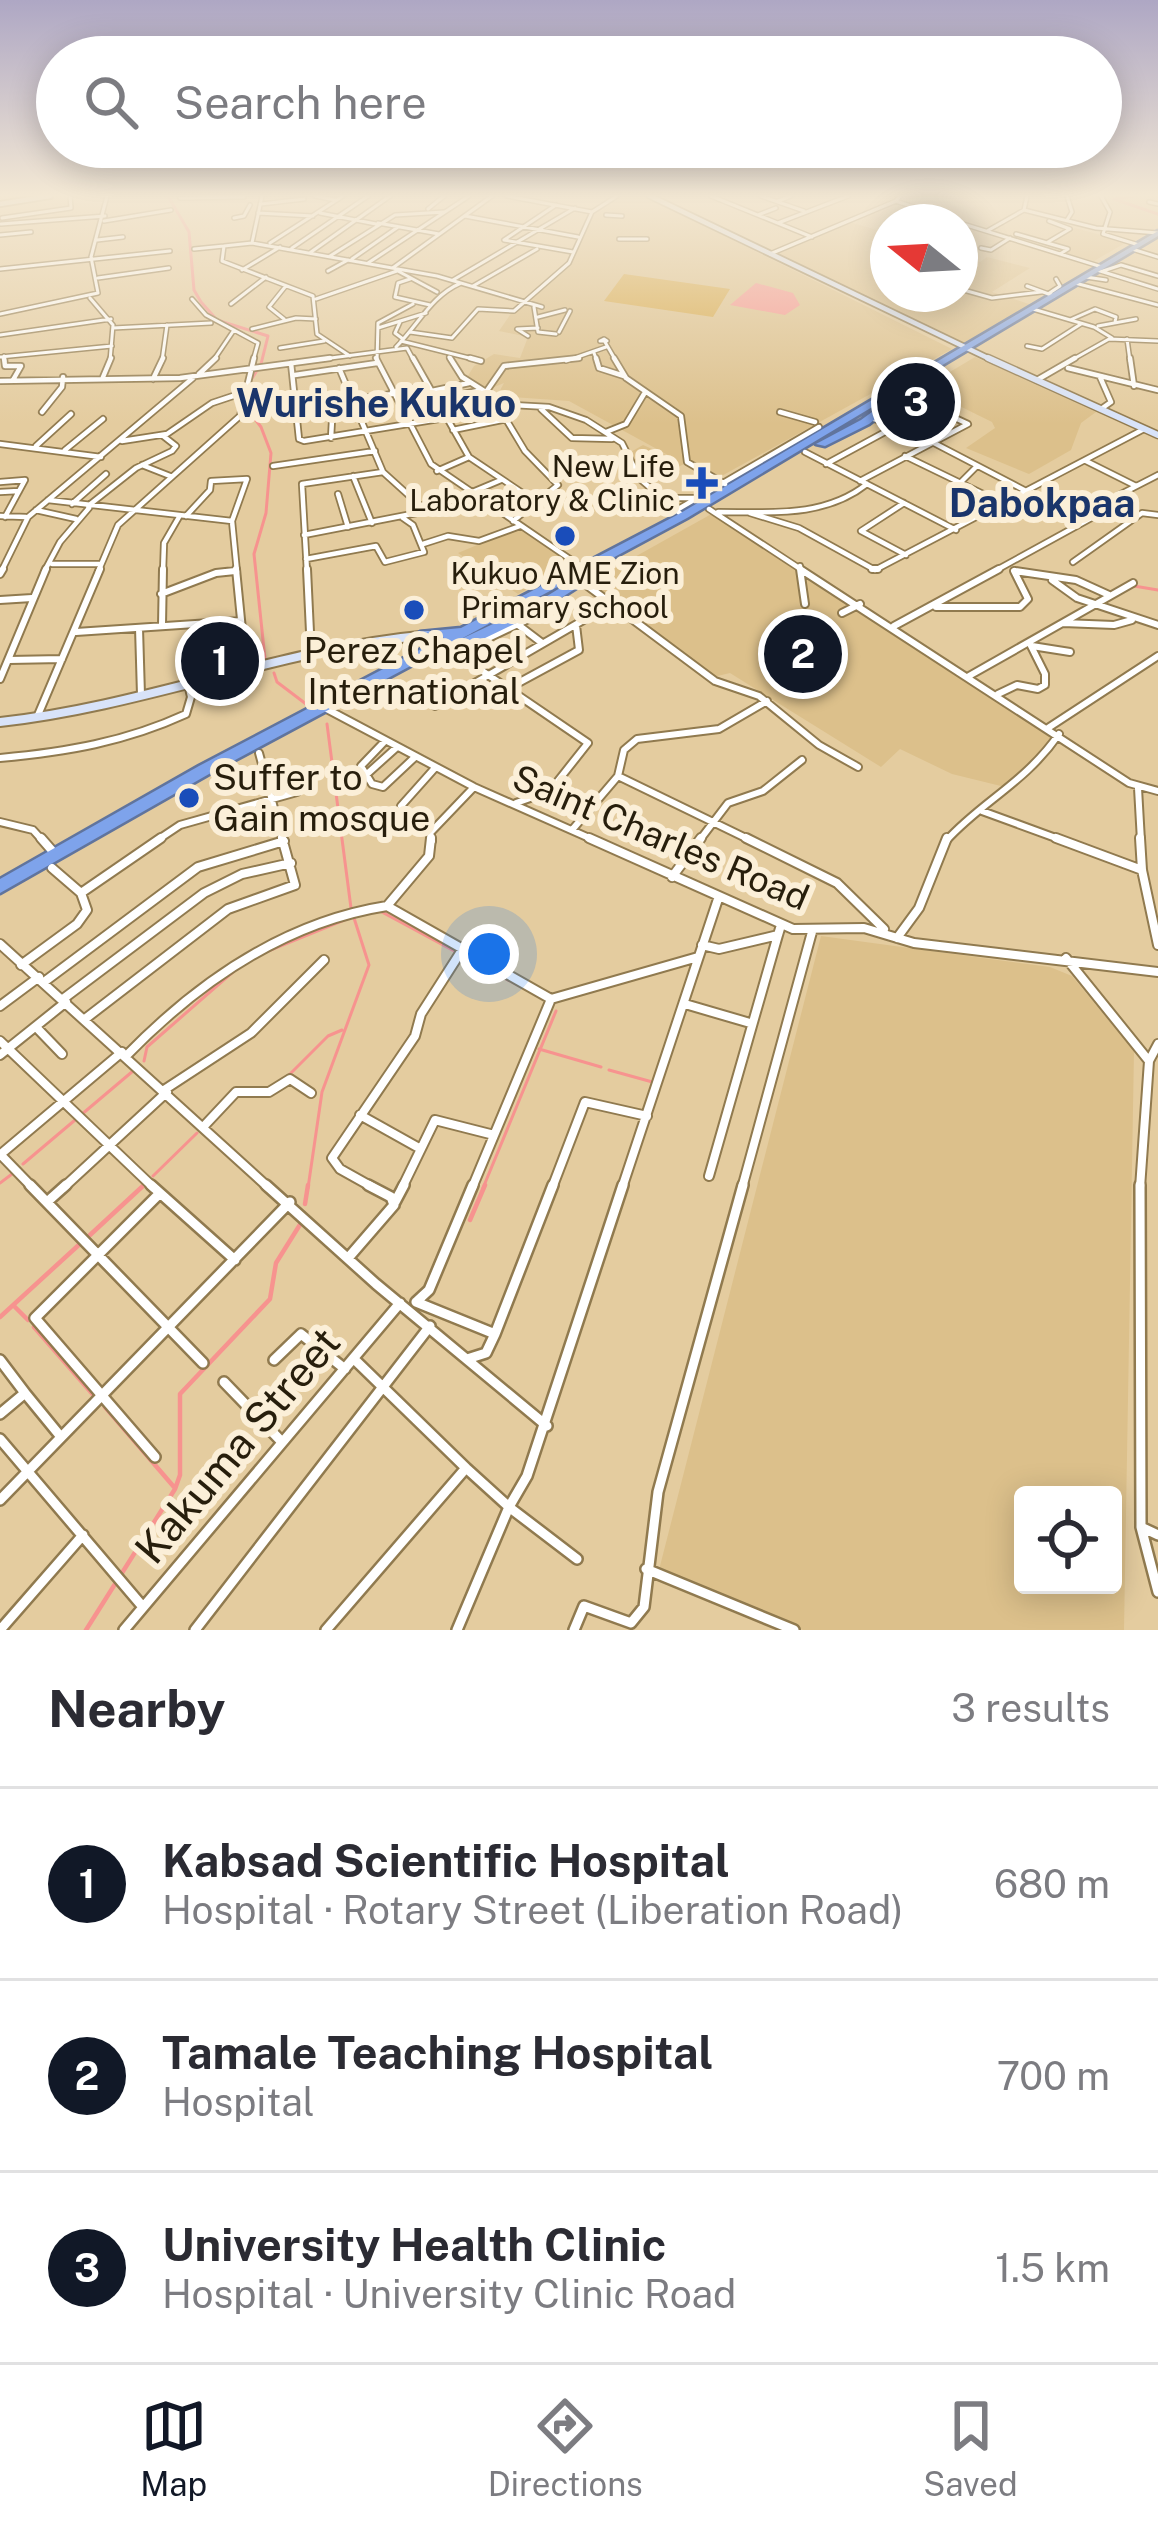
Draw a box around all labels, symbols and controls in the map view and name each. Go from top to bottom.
search box [36,36,1122,168]
icon: search [78,69,144,135]
text: Search here [174,76,427,129]
north arrow [870,204,978,312]
pin: 3 [877,357,955,447]
district label: Wurishe Kukuo [236,380,516,426]
place label: New Life Laboratory & Clinic [409,448,675,518]
marker: New Life Laboratory & Clinic [686,467,718,499]
district label: Dabokpaa [949,480,1135,526]
marker: Kukuo AME Zion Primary school [552,523,578,549]
place label: Kukuo AME Zion Primary school [450,555,680,625]
marker: Perez Chapel International [401,597,427,623]
pin: 2 [764,609,842,699]
pin: 1 [181,616,259,706]
place label: Perez Chapel International [304,629,524,712]
place label: Suffer to Gain mosque [213,756,430,839]
street label: Saint Charles Road [507,756,815,918]
marker: Suffer to Gain mosque [176,785,202,811]
your location [459,924,519,984]
street label: Kakuma Street [125,1318,349,1572]
map controls [1014,1486,1122,1594]
button: locate [1014,1486,1122,1594]
text: Nearby [48,1679,225,1738]
text: 3 results [951,1685,1110,1731]
text: Kabsad Scientific Hospital [162,1834,730,1887]
text: 1 [79,1861,95,1907]
text: 680 m [994,1861,1110,1907]
text: Hospital · Rotary Street (Liberation Road) [162,1887,903,1933]
text: Tamale Teaching Hospital [162,2026,713,2079]
text: 2 [75,2053,99,2099]
text: 700 m [997,2053,1110,2099]
text: Hospital [162,2079,315,2125]
text: University Health Clinic [162,2218,666,2271]
text: 3 [74,2245,100,2291]
text: 1.5 km [995,2245,1110,2291]
text: Hospital · University Clinic Road [162,2271,736,2317]
tab: Map [140,2393,207,2503]
tab: Directions [488,2393,643,2503]
tab: Saved [923,2393,1018,2503]

